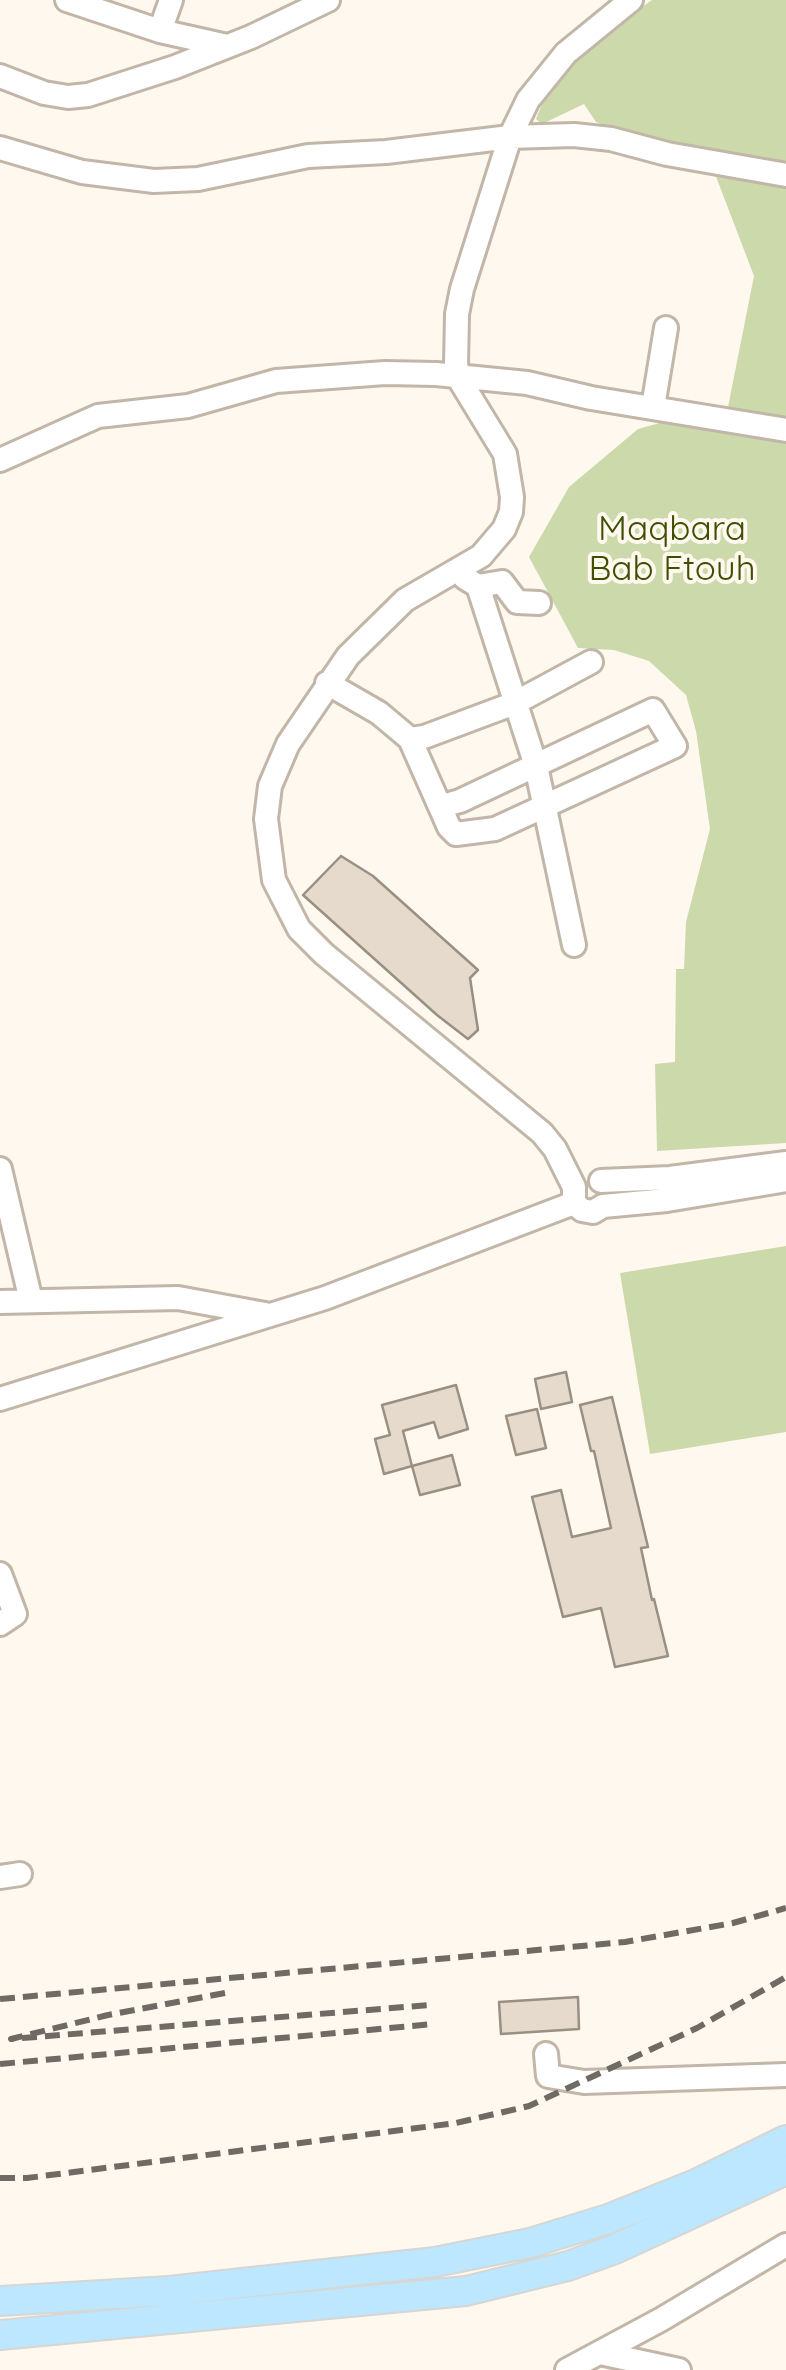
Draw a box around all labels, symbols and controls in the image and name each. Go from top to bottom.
park label: Maqbara Bab Ftouh [588,508,756,590]

